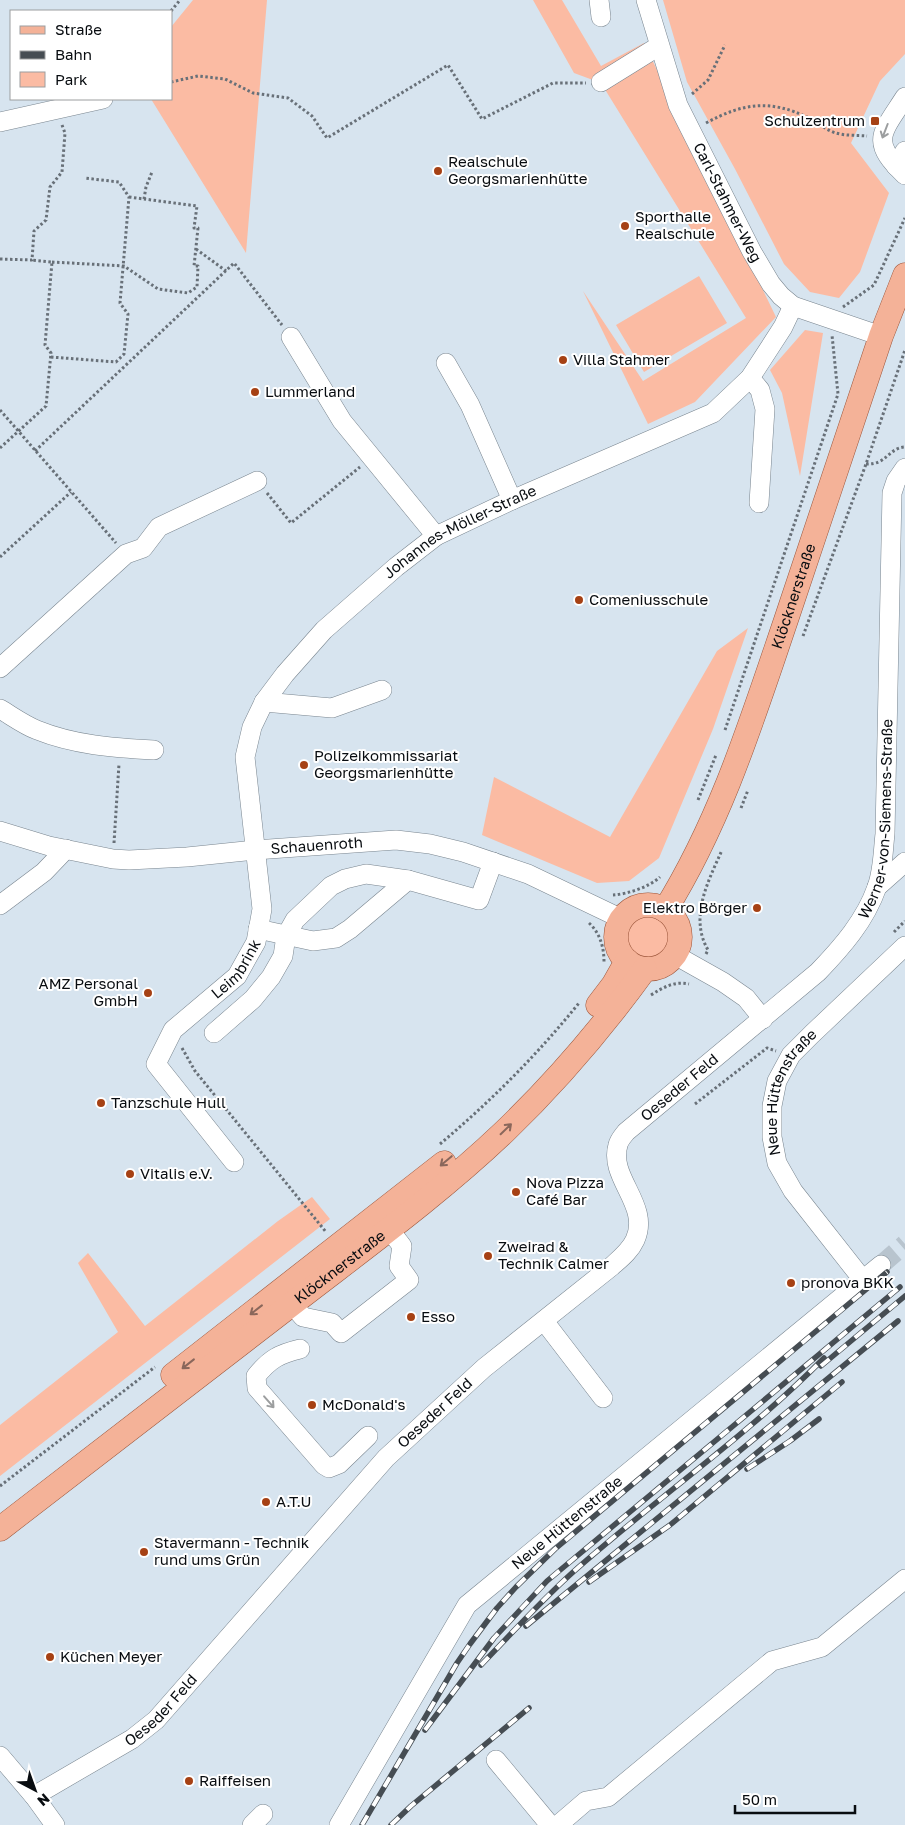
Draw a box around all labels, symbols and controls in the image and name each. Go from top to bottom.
legend [10,10,172,100]
text: Straße [55,20,102,38]
text: Bahn [55,45,92,63]
text: Park [55,70,88,88]
place label: Schulzentrum [764,111,865,129]
marker: Schulzentrum [869,115,881,127]
one-way arrow [880,123,889,138]
street label: Carl-Stahmer-Weg [690,139,766,265]
place label: Realschule Georgsmarienhütte [448,152,588,187]
marker: Realschule Georgsmarienhütte [432,165,444,177]
place label: Sporthalle Realschule [635,207,715,242]
marker: Sporthalle Realschule [619,220,631,232]
place label: Villa Stahmer [573,350,670,368]
marker: Villa Stahmer [557,354,569,366]
place label: Lummerland [265,382,355,400]
marker: Lummerland [249,386,261,398]
street label: Johannes-Möller-Straße [379,481,539,582]
street label: Klöcknerstraße [767,541,819,651]
place label: Comeniusschule [589,590,709,608]
marker: Comeniusschule [573,594,585,606]
street label: Werner-von-Siemens-Straße [854,719,895,922]
place label: Polizeikommissariat Georgsmarienhütte [314,746,458,781]
marker: Polizeikommissariat Georgsmarienhütte [298,759,310,771]
street label: Schauenroth [270,832,364,857]
place label: Elektro Börger [643,898,747,916]
marker: Elektro Börger [751,902,763,914]
street label: Leimbrink [207,935,264,1002]
place label: AMZ Personal GmbH [39,974,138,1009]
marker: AMZ Personal GmbH [142,987,154,999]
street label: Neue Hüttenstraße [762,1025,820,1157]
street label: Oeseder Feld [636,1049,721,1124]
place label: Tanzschule Hull [111,1093,226,1111]
marker: Tanzschule Hull [95,1097,107,1109]
one-way arrow [499,1123,512,1135]
one-way arrow [439,1156,452,1167]
place label: Vitalis e.V. [140,1164,213,1182]
marker: Vitalis e.V. [124,1168,136,1180]
place label: Nova Pizza Café Bar [526,1173,604,1208]
marker: Nova Pizza Café Bar [510,1186,522,1198]
street label: Klöcknerstraße [290,1226,389,1307]
place label: Zweirad & Technik Calmer [498,1237,609,1272]
marker: Zweirad & Technik Calmer [482,1250,494,1262]
place label: pronova BKK [801,1273,894,1291]
marker: pronova BKK [785,1277,797,1289]
one-way arrow [250,1305,263,1316]
place label: Esso [421,1307,455,1325]
marker: Esso [405,1311,417,1323]
one-way arrow [182,1358,195,1369]
street label: Oeseder Feld [393,1373,475,1451]
one-way arrow [263,1395,274,1408]
place label: McDonald's [322,1395,405,1413]
marker: McDonald's [306,1399,318,1411]
street label: Neue Hüttenstraße [508,1471,625,1573]
place label: A.T.U [276,1492,311,1510]
marker: A.T.U [260,1496,272,1508]
place label: Stavermann - Technik rund ums Grün [154,1533,310,1568]
marker: Stavermann - Technik rund ums Grün [138,1546,150,1558]
place label: Küchen Meyer [60,1647,162,1665]
marker: Küchen Meyer [44,1651,56,1663]
street label: Oeseder Feld [121,1670,200,1749]
north arrow [10,1765,60,1815]
place label: Raiffeisen [199,1771,271,1789]
marker: Raiffeisen [183,1775,195,1787]
scale bar [735,1782,855,1814]
text: N [34,1790,53,1810]
text: 50 m [742,1790,777,1808]

